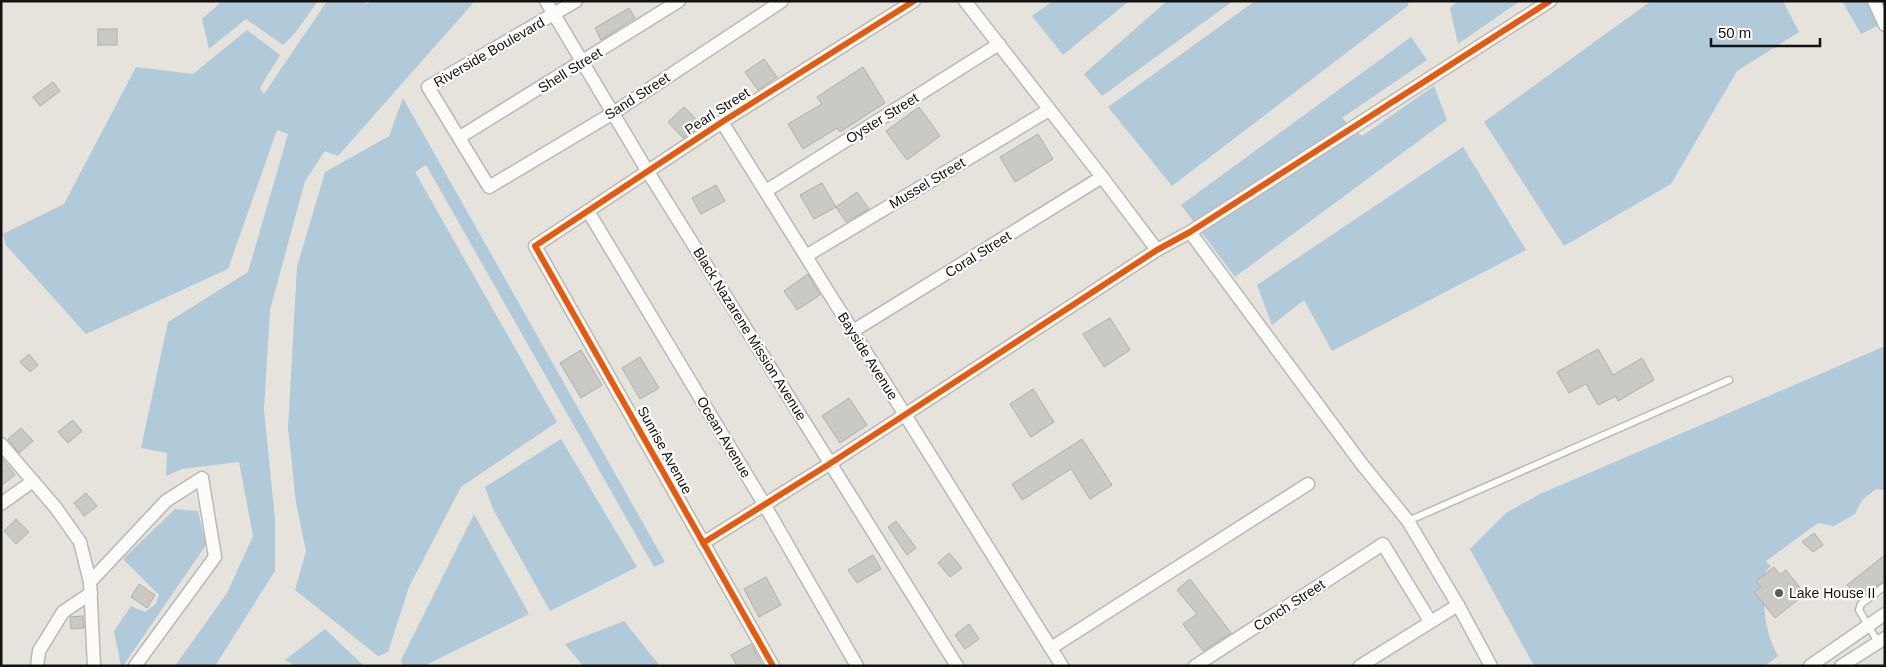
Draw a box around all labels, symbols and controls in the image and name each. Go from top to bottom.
street label: Riverside Boulevard [431,14,547,90]
scale bar [1711,15,1820,47]
text: 50 m [1718,24,1751,41]
street label: Shell Street [535,44,605,96]
street label: Sand Street [602,69,672,123]
street label: Pearl Street [682,84,752,138]
street label: Oyster Street [843,89,921,147]
street label: Mussel Street [886,154,968,212]
street label: Coral Street [942,227,1014,281]
street label: Black Nazarene Mission Avenue [690,245,810,423]
street label: Bayside Avenue [835,309,901,403]
street label: Ocean Avenue [694,394,755,481]
street label: Sunrise Avenue [634,403,696,497]
street label: Conch Street [1250,576,1328,634]
place label: Lake House II [1789,585,1875,601]
marker: Lake House II [1773,587,1785,599]

